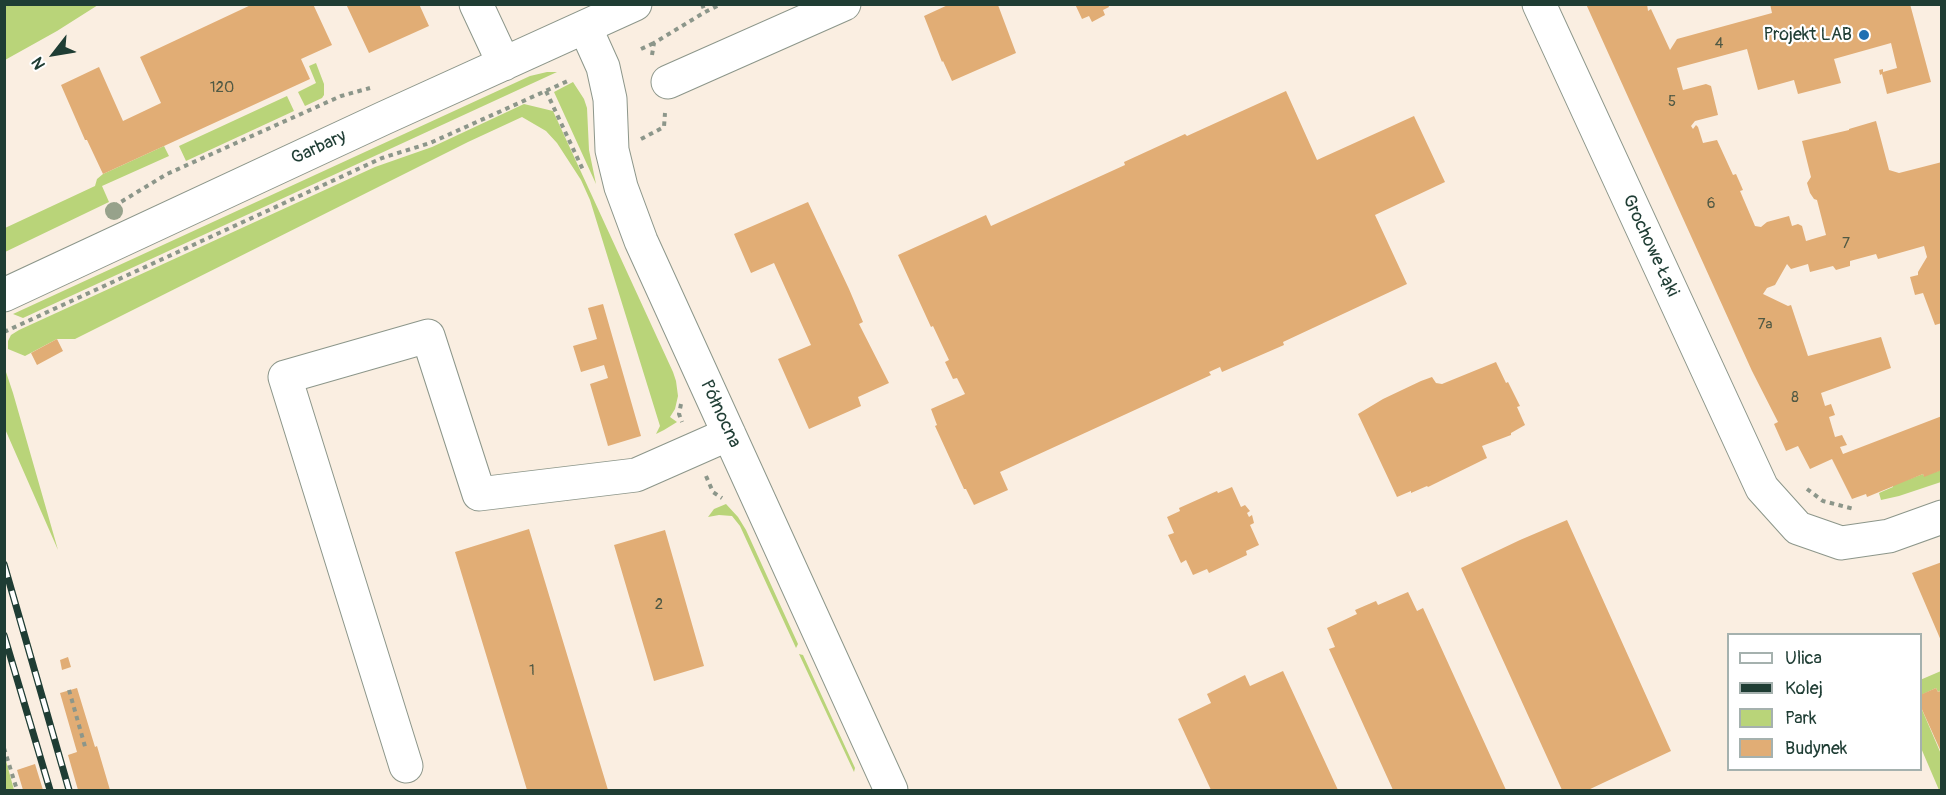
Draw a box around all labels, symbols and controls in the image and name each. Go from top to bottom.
north arrow [24,24,84,84]
place label: Projekt LAB [1763,24,1852,46]
marker: Projekt LAB [1857,28,1871,42]
house number: 4 [1715,35,1723,53]
text: N [27,53,50,73]
house number: 120 [210,79,234,97]
house number: 5 [1668,93,1676,111]
street label: Garbary [288,126,350,170]
street label: Grochowe Łąki [1617,192,1683,300]
house number: 6 [1707,195,1715,213]
house number: 7 [1842,235,1850,253]
house number: 7a [1758,316,1772,334]
street label: Północna [695,377,745,451]
house number: 8 [1791,389,1799,407]
house number: 2 [655,596,663,614]
legend [1727,633,1922,771]
text: Ulica [1785,647,1822,670]
house number: 1 [529,662,535,680]
text: Kolej [1785,677,1823,700]
text: Park [1785,707,1817,730]
text: Budynek [1785,737,1847,760]

